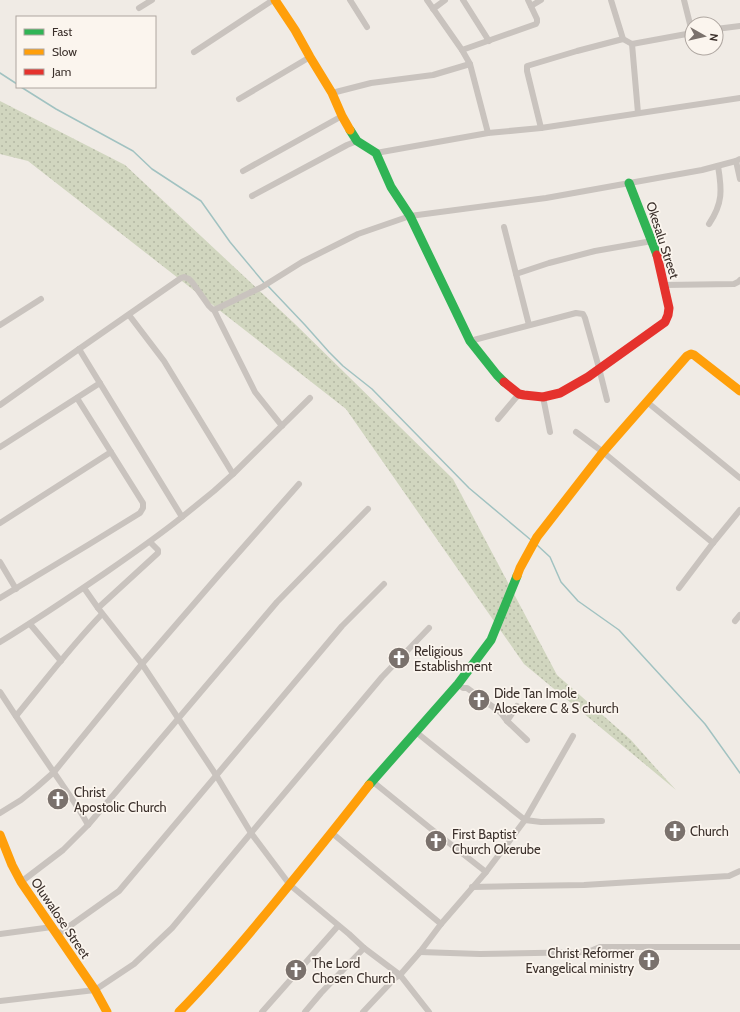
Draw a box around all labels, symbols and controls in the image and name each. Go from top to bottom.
legend [16,16,156,88]
north arrow [684,16,724,56]
text: Fast [52,24,72,39]
text: N [706,33,721,42]
text: Slow [52,44,77,59]
text: Jam [51,64,71,79]
street label: Okesalu Street [643,200,683,281]
place label: Religious Establishment [414,643,493,674]
church icon: Religious Establishment [386,645,412,671]
place label: Dide Tan Imole Alosekere C & S church [494,685,619,716]
church icon: Dide Tan Imole Alosekere C & S church [466,687,492,713]
place label: Christ Apostolic Church [74,784,167,815]
church icon: Christ Apostolic Church [45,786,71,812]
church icon: Church [662,818,688,844]
place label: Church [690,823,729,839]
place label: First Baptist Church Okerube [452,826,541,857]
church icon: First Baptist Church Okerube [423,828,449,854]
street label: Oluwalose Street [28,875,94,962]
place label: Christ Reformer Evangelical ministry [525,945,635,976]
church icon: Christ Reformer Evangelical ministry [636,947,662,973]
place label: The Lord Chosen Church [312,955,395,986]
church icon: The Lord Chosen Church [283,957,309,983]

